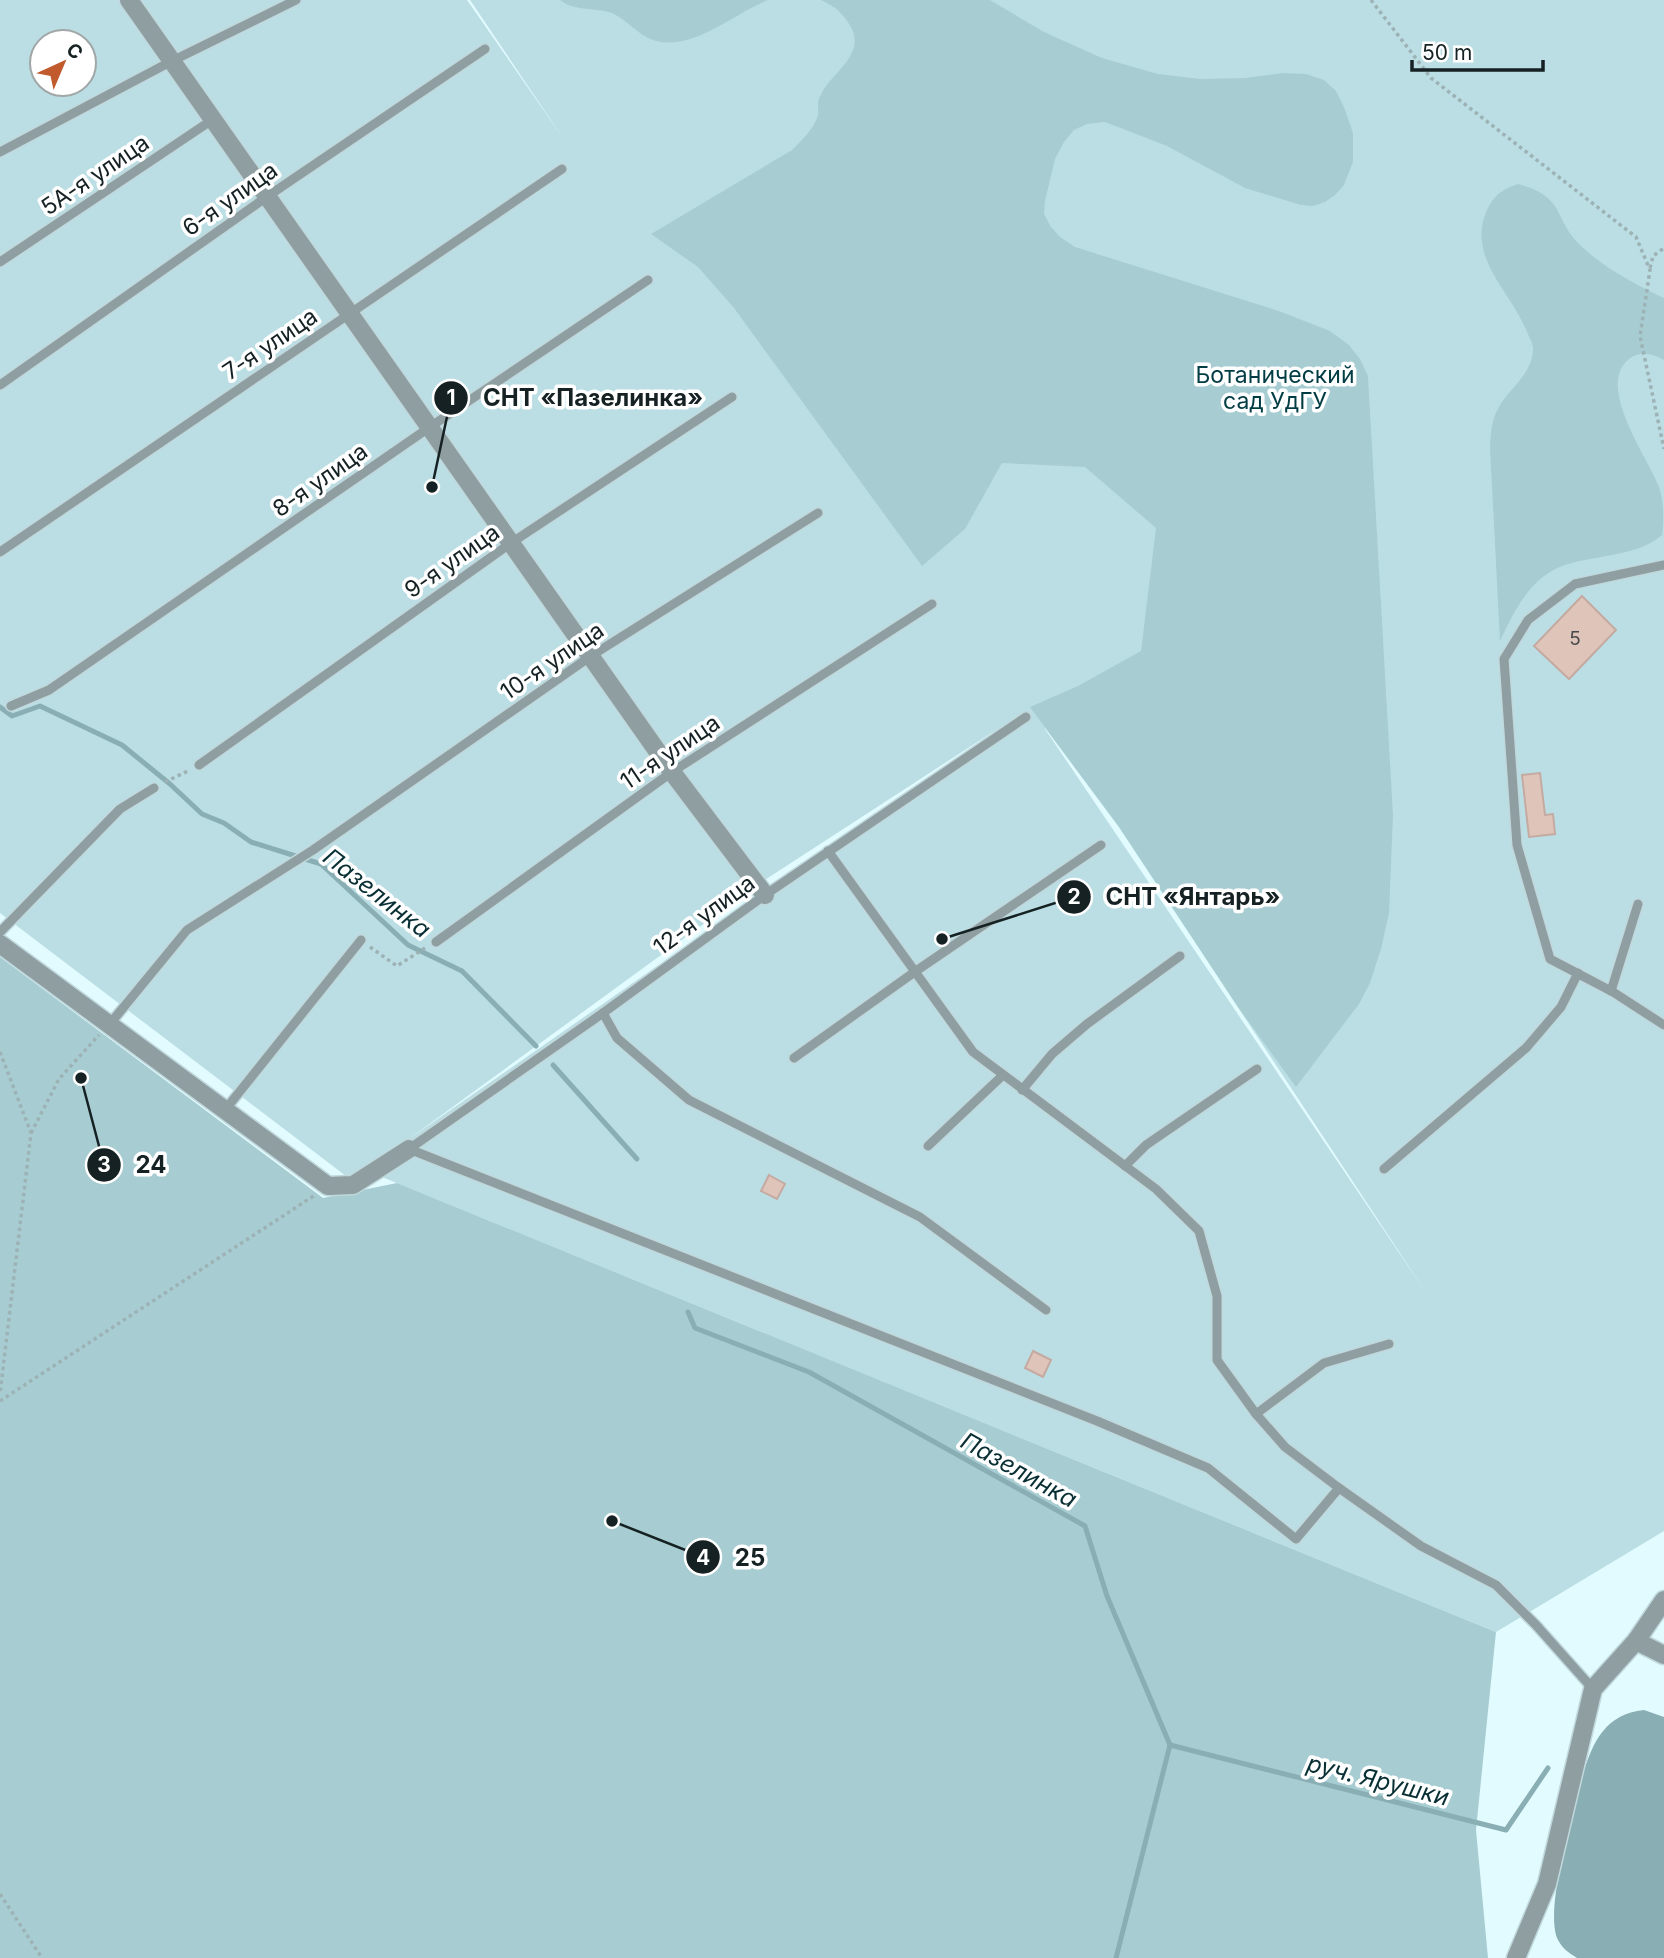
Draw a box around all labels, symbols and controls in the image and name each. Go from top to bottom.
north arrow [28,28,98,98]
scale bar [1412,28,1543,72]
text: С [61,38,88,64]
text: 50 m [1422,40,1472,65]
street label: 5А-я улица [36,129,154,221]
street label: 6-я улица [177,156,283,242]
street label: 7-я улица [217,302,323,386]
park label: Ботанический сад УдГУ [1196,361,1354,415]
callout: СНТ «Пазелинка» [434,375,717,420]
text: СНТ «Пазелинка» [483,383,703,412]
text: 1 [446,385,456,410]
street label: 8-я улица [267,437,373,523]
street label: 9-я улица [399,518,505,604]
street label: 10-я улица [495,616,609,706]
house number: 5 [1569,627,1581,650]
street label: 11-я улица [615,709,725,795]
water label: Пазелинка [318,842,436,944]
street label: 12-я улица [648,869,760,961]
callout: СНТ «Янтарь» [1056,874,1294,919]
text: СНТ «Янтарь» [1106,882,1280,911]
text: 2 [1067,884,1081,909]
callout: 24 [86,1142,180,1187]
text: 24 [136,1150,166,1179]
text: 3 [97,1152,111,1177]
water label: Пазелинка [956,1426,1082,1514]
callout: 25 [686,1535,779,1580]
text: 25 [735,1543,765,1572]
text: 4 [696,1545,710,1570]
water label: руч. Ярушки [1303,1748,1452,1812]

